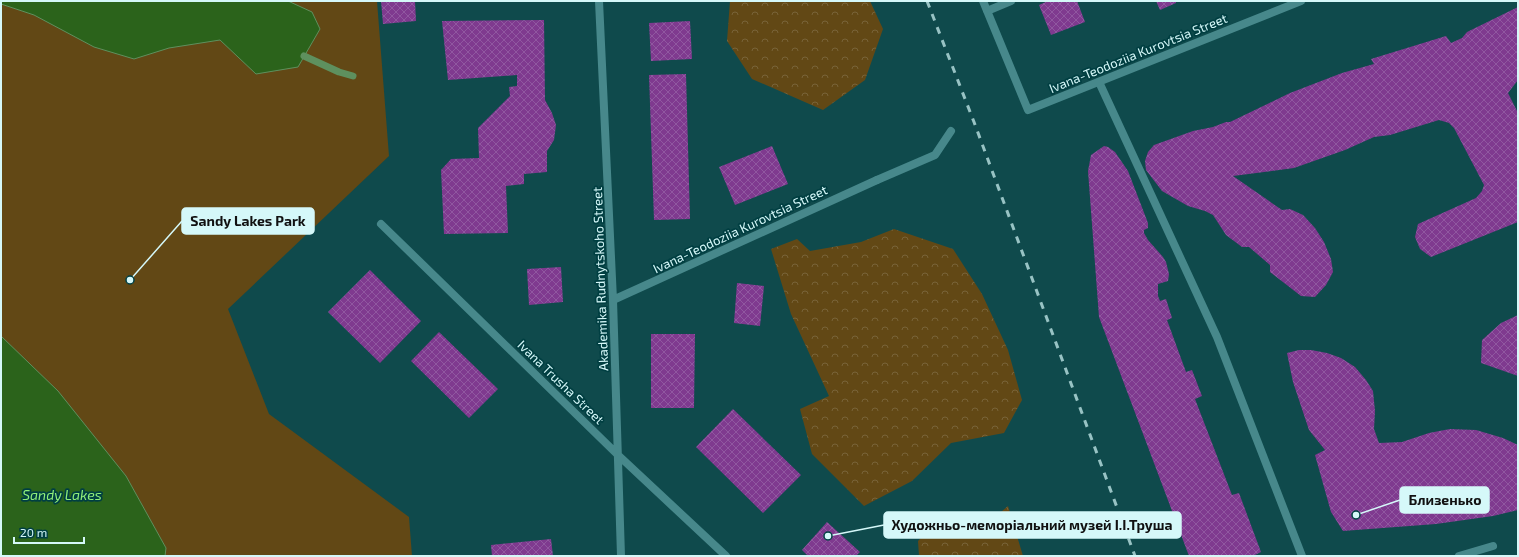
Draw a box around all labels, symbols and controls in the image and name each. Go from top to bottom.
street label: Ivana-Teodoziia Kurovtsia Street [1047,10,1229,96]
street label: Ivana-Teodoziia Kurovtsia Street [650,181,830,277]
street label: Akademika Rudnytskoho Street [589,187,611,371]
callout: Sandy Lakes Park [182,208,314,234]
text: Sandy Lakes Park [190,212,306,229]
street label: Ivana Trusha Street [514,337,608,427]
water label: Sandy Lakes [22,486,102,503]
callout: Близенько [1400,487,1489,513]
text: Близенько [1409,491,1481,508]
callout: Художньо-меморіальний музей І.І.Труша [884,512,1181,538]
text: Художньо-меморіальний музей І.І.Труша [891,516,1173,533]
scale bar [14,519,84,545]
text: 20 m [20,525,47,539]

